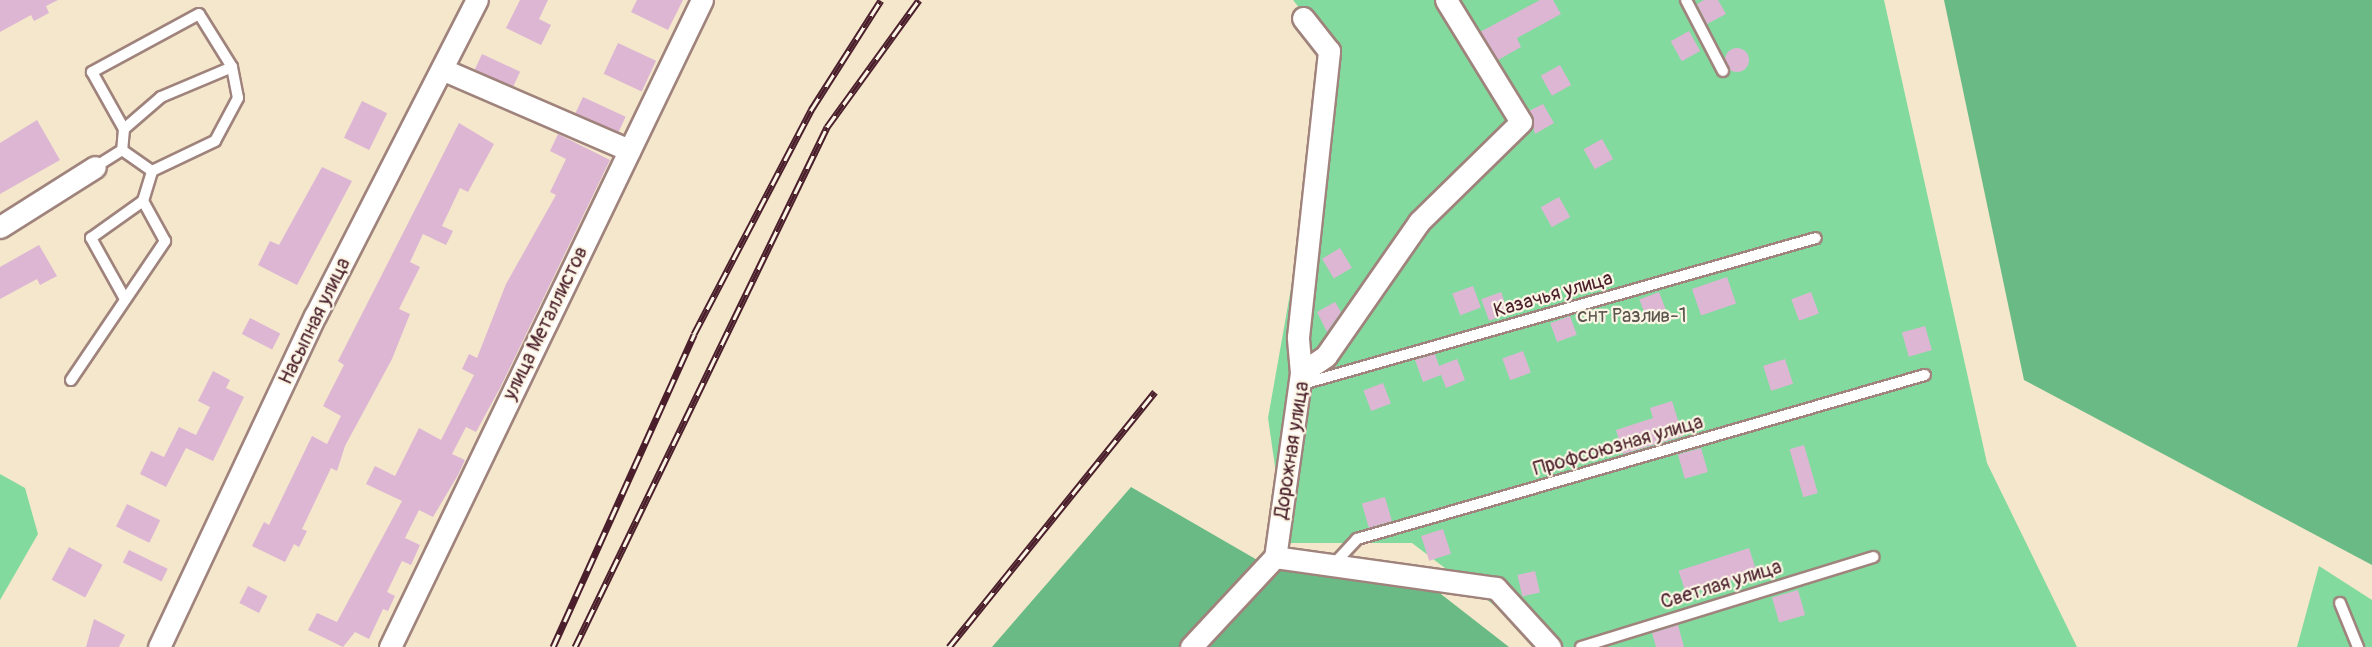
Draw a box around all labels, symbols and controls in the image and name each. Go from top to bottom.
street label: улица Металлистов [497,242,593,404]
street label: Насыпная улица [273,254,355,388]
street label: Казачья улица [1491,266,1615,322]
park label: снт Разлив-1 [1578,303,1686,327]
street label: Дорожная улица [1268,380,1314,520]
street label: Профсоюзная улица [1530,409,1706,481]
street label: Светлая улица [1658,554,1784,614]

